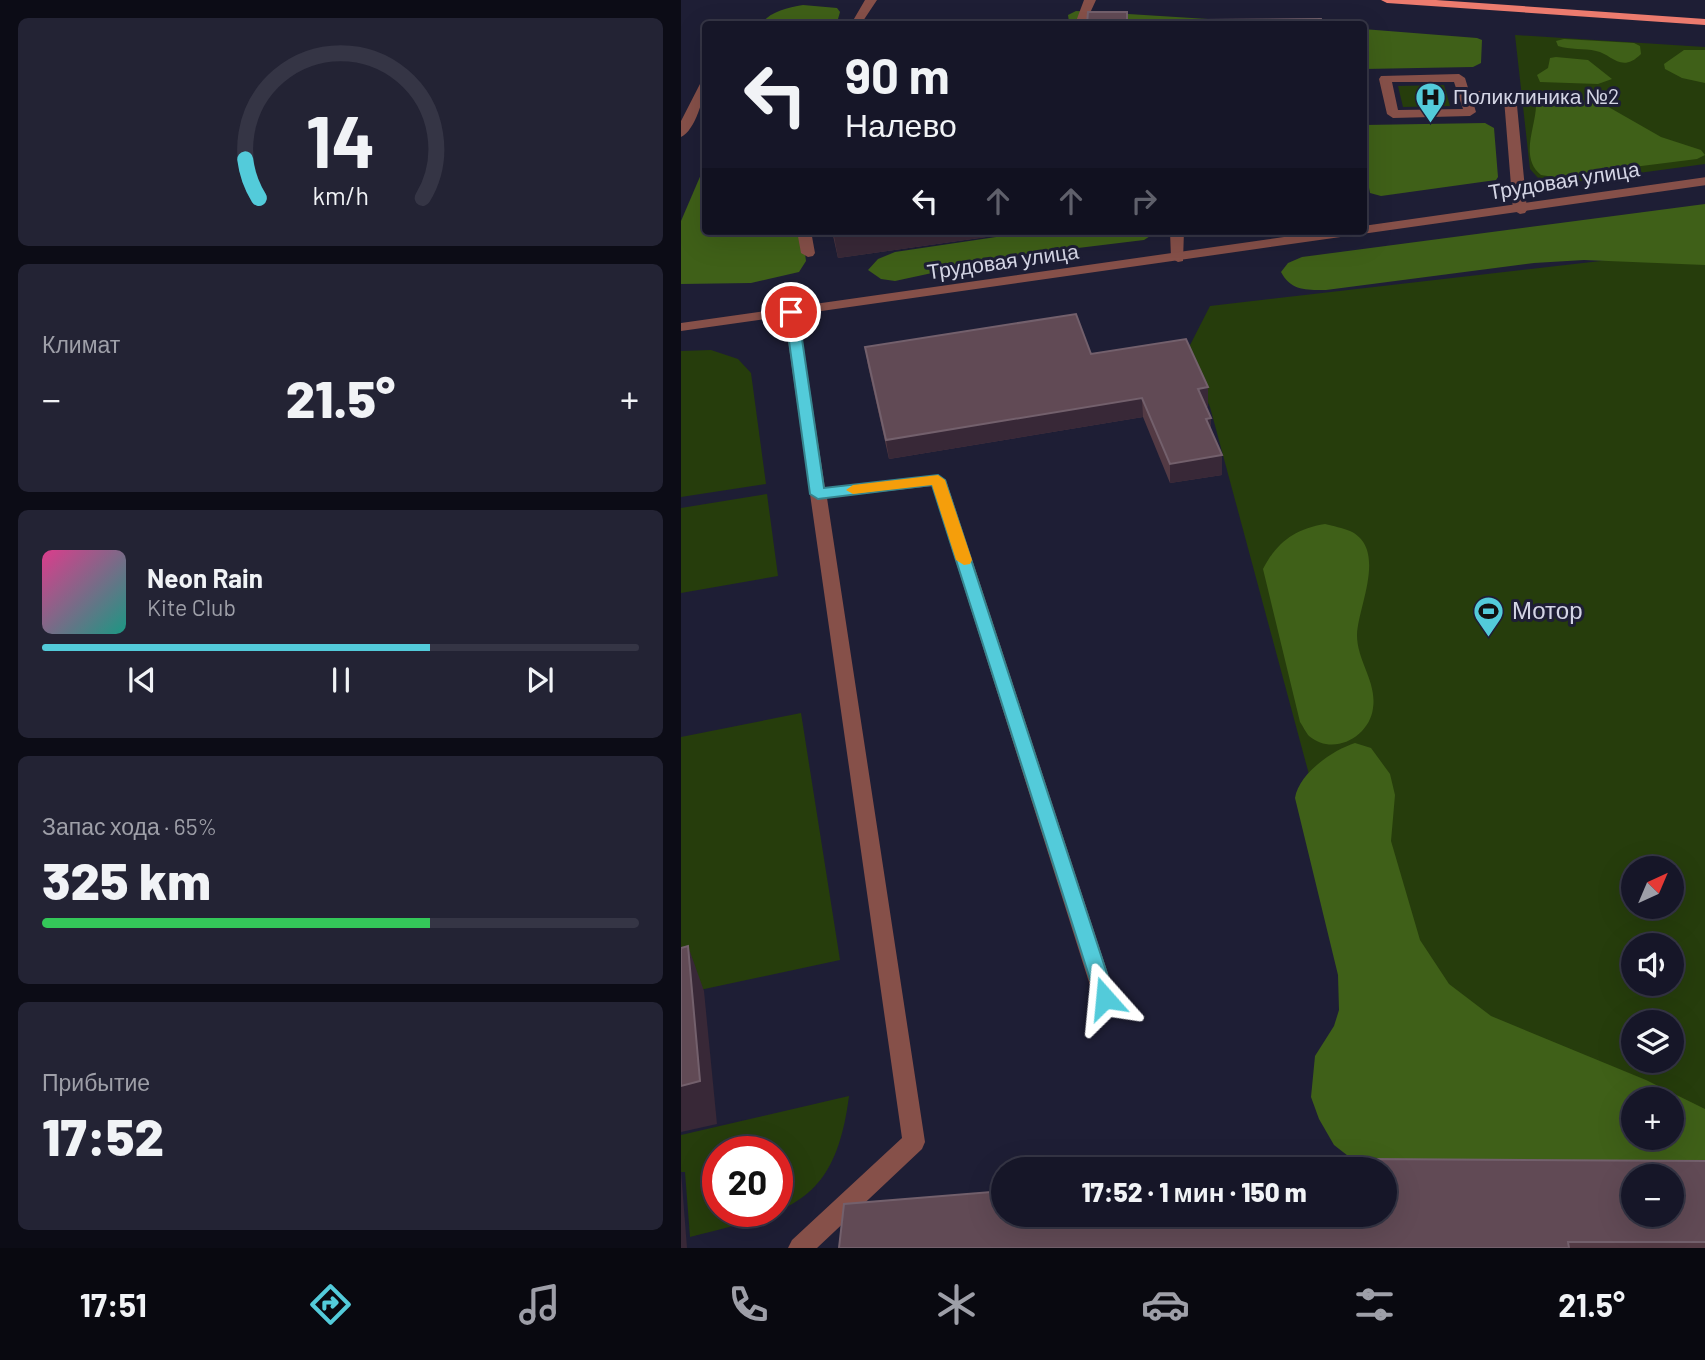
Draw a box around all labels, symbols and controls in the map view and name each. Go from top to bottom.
text: 90 m [845,45,950,104]
icon: left [730,49,821,140]
hospital icon: Поликлиника №2 [1413,80,1447,124]
place label: Поликлиника №2 [1453,83,1619,108]
text: 14 [306,95,375,183]
text: Налево [845,105,957,143]
street label: Трудовая улица [1486,155,1641,204]
text: km/h [312,180,369,210]
icon: left [906,182,944,220]
icon: ahead [979,182,1017,220]
icon: ahead [1052,182,1090,220]
icon: right [1125,182,1163,220]
street label: Трудовая улица [925,237,1080,284]
pin [761,282,821,342]
icon: arrive [772,293,810,331]
text: Климат [42,330,120,358]
text: 21.5° [286,366,395,428]
text: − [42,375,61,421]
text: + [620,375,639,421]
text: Neon Rain [147,562,263,593]
text: Kite Club [147,593,236,621]
sports icon: Мотор [1472,594,1506,638]
place label: Мотор [1512,595,1583,624]
icon: previous [123,661,161,699]
icon: pause [322,661,360,699]
icon: next [521,661,559,699]
text: Запас хода · 65% [42,812,217,840]
text: 325 km [42,848,211,910]
north arrow [1621,856,1684,919]
map controls [1621,856,1684,1227]
button: sound [1621,933,1684,996]
position arrow [1068,961,1142,1035]
button: layers [1621,1010,1684,1073]
text: Прибытие [42,1068,150,1096]
button: + [1621,1087,1684,1150]
text: 17:52 [42,1104,164,1166]
speed limit sign: 20 [702,1136,793,1227]
button: − [1621,1164,1684,1227]
text: 17:52 · 1 мин · 150 m [1081,1176,1307,1207]
icon: directions [306,1280,355,1329]
icon: music [515,1280,564,1329]
icon: phone [724,1280,773,1329]
icon: climate [932,1280,981,1329]
icon: car [1141,1280,1190,1329]
icon: filters [1350,1280,1399,1329]
text: 17:51 [80,1285,147,1323]
text: 21.5° [1558,1285,1625,1323]

